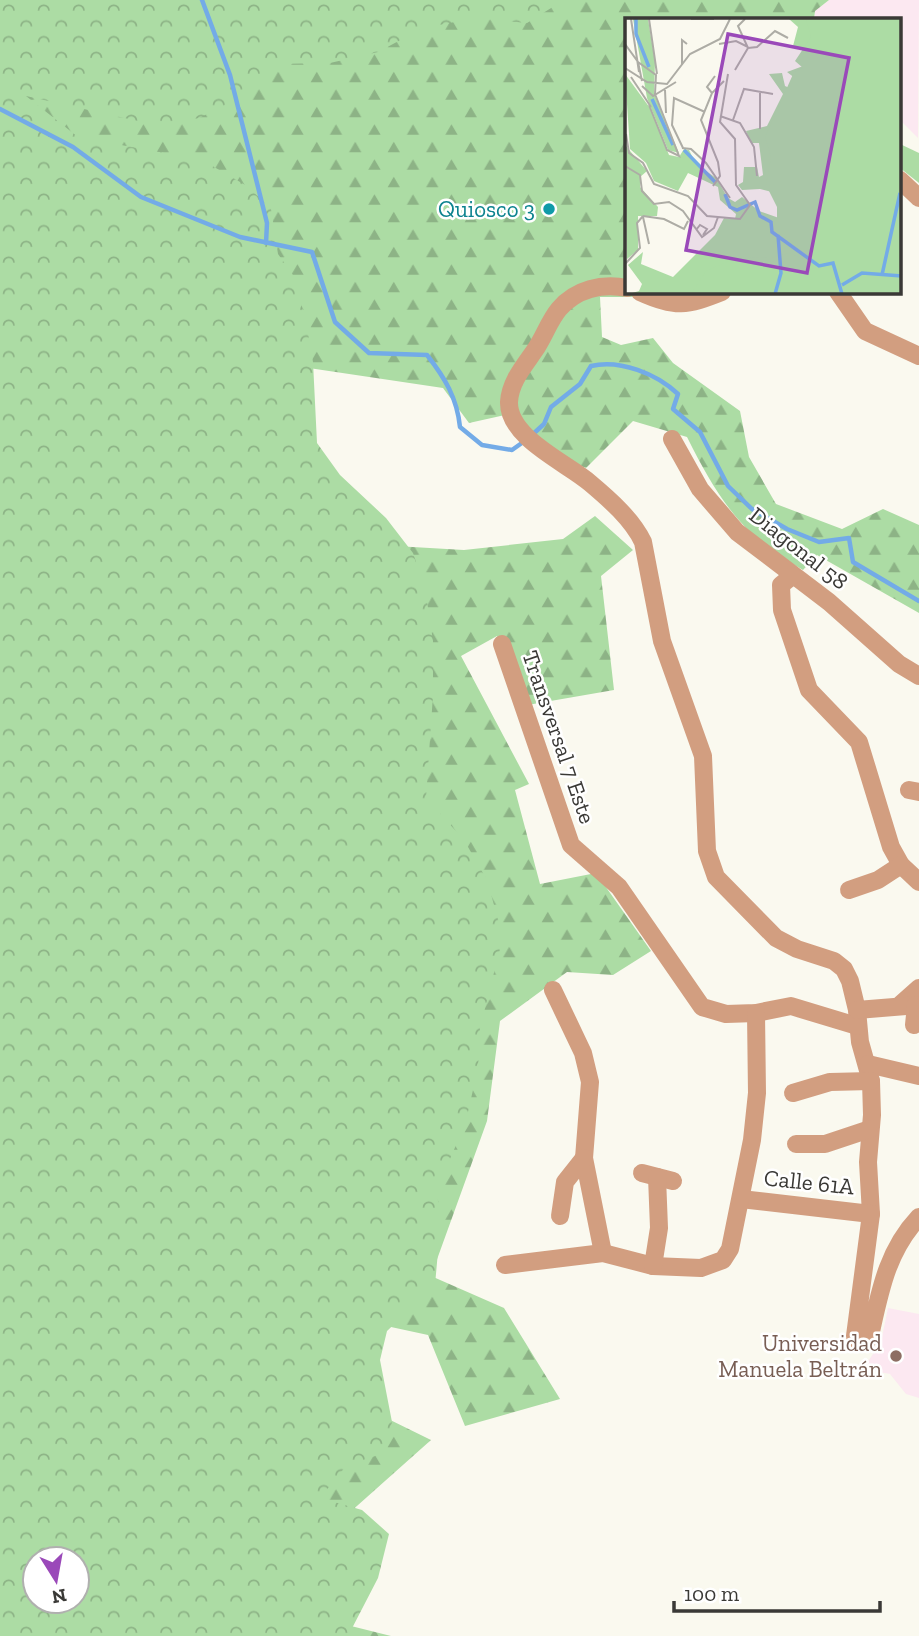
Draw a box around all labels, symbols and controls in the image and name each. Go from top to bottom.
inset map [625,18,902,294]
place label: Quiosco 3 [438,195,535,223]
marker: Quiosco 3 [541,201,557,217]
street label: Diagonal 58 [744,501,854,595]
street label: Transversal 7 Este [516,647,602,827]
street label: Calle 61A [763,1163,856,1201]
place label: Universidad Manuela Beltrán [718,1329,882,1383]
marker: Universidad Manuela Beltrán [888,1348,904,1364]
north arrow [21,1545,91,1615]
scale bar [674,1570,880,1614]
text: 100 m [684,1581,739,1606]
text: N [50,1584,68,1609]

